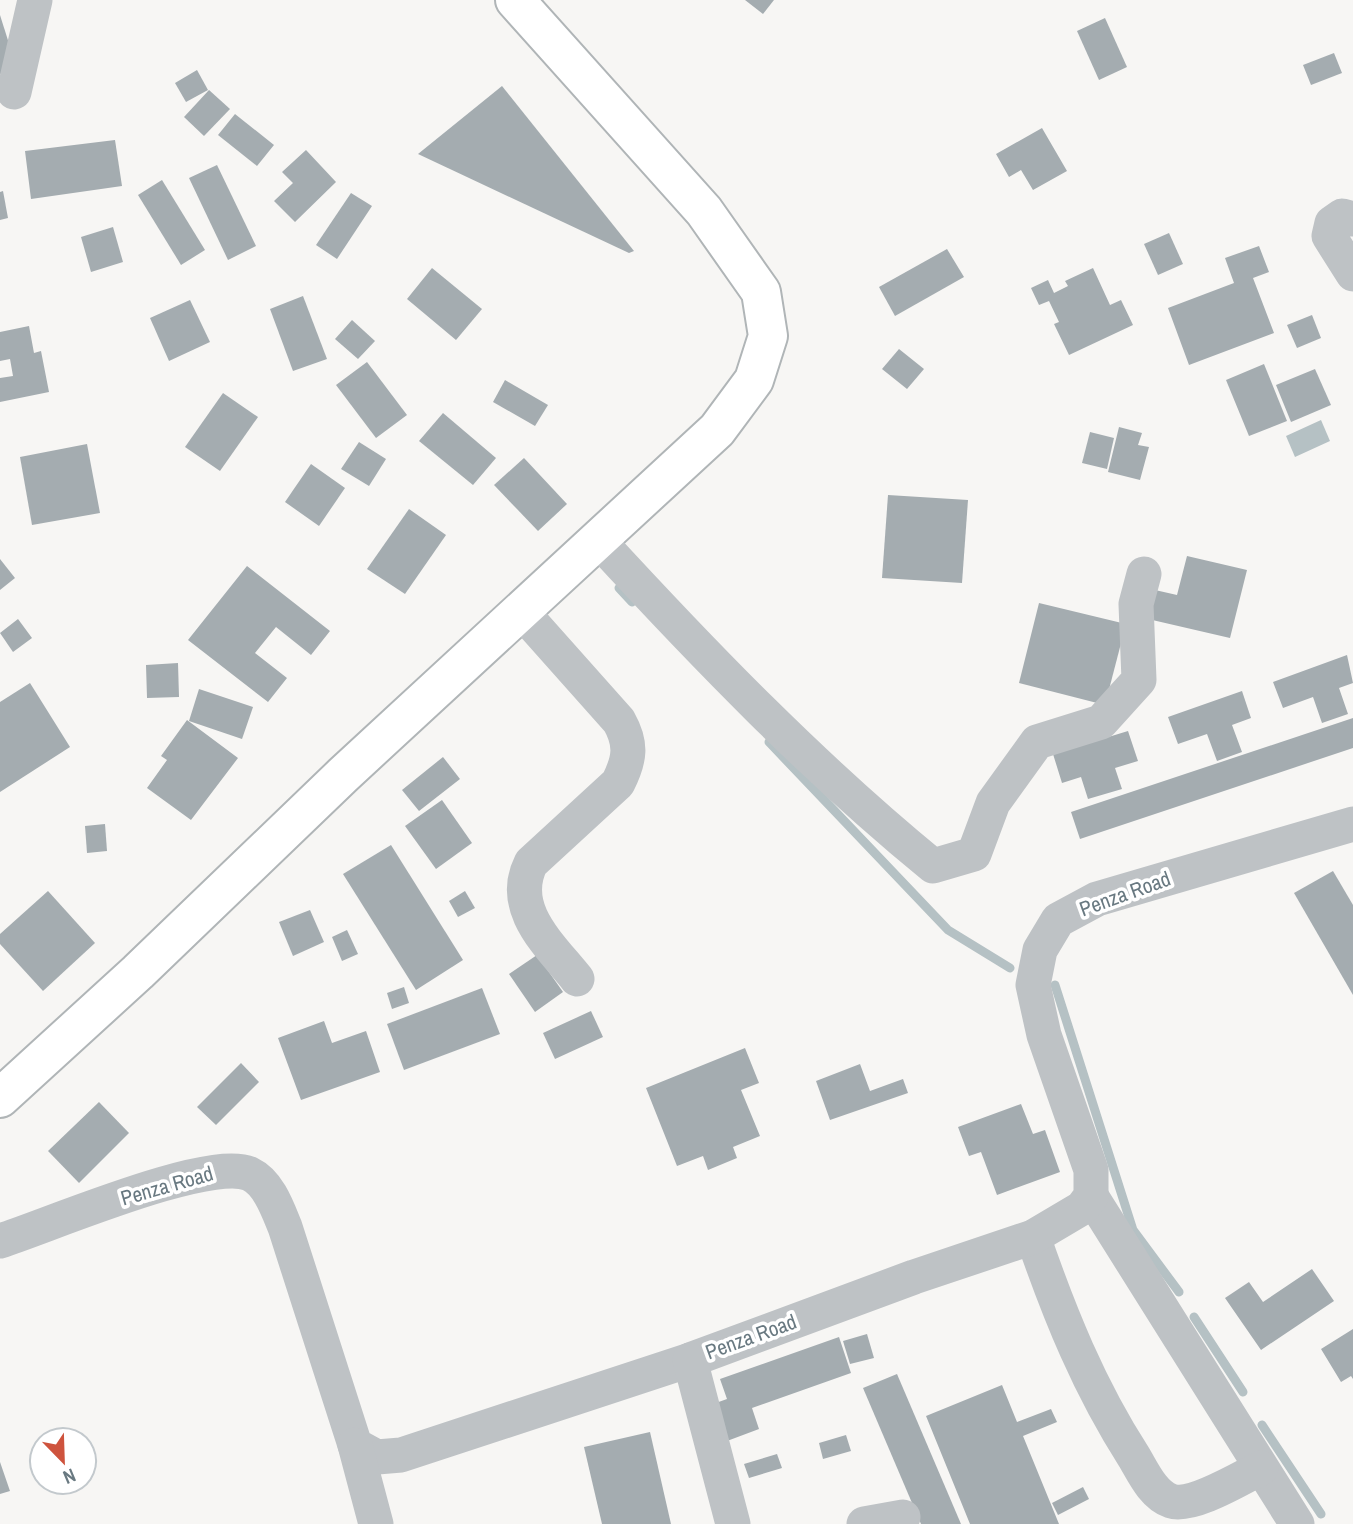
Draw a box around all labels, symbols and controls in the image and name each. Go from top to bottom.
street label: Penza Road [1075,864,1174,923]
street label: Penza Road [117,1159,216,1213]
street label: Penza Road [701,1307,800,1366]
north arrow [28,1426,98,1496]
text: N [59,1462,80,1491]

